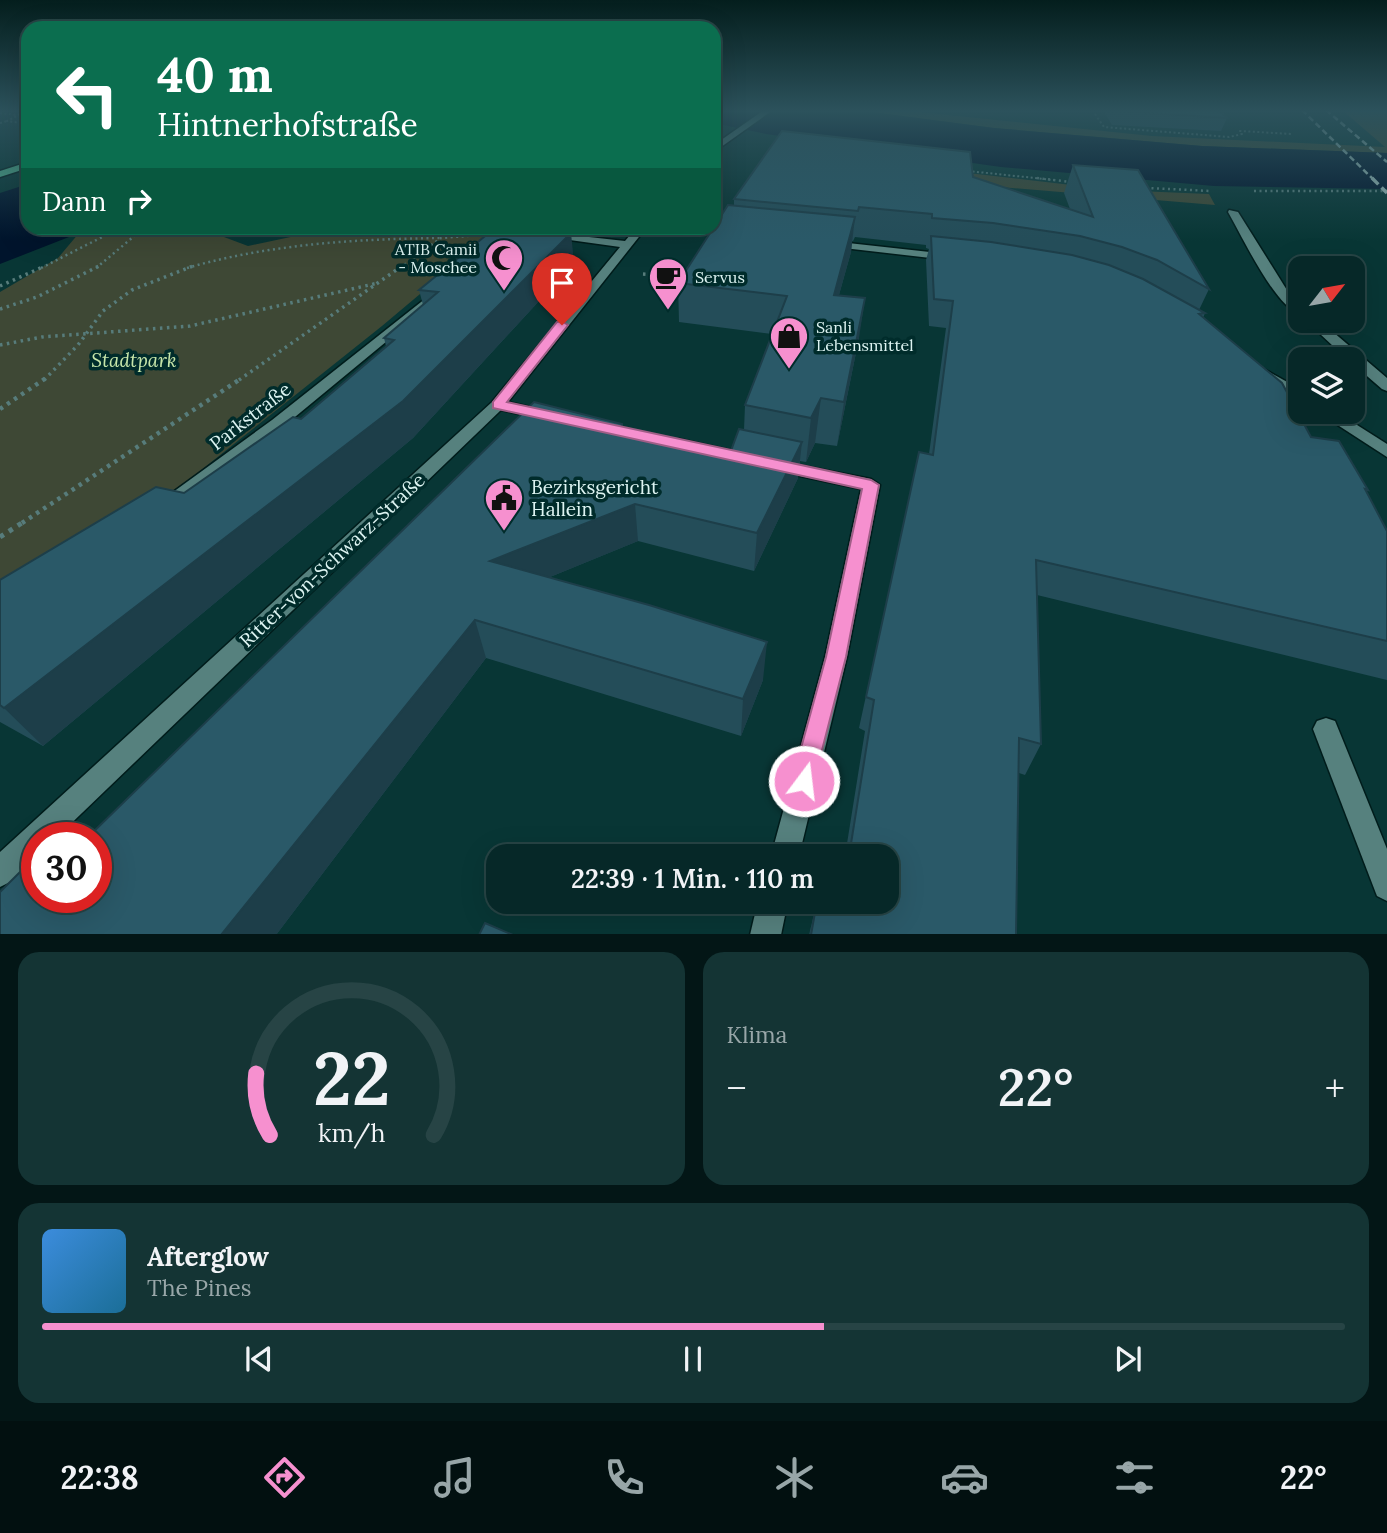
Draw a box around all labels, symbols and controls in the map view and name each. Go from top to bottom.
text: 40 m [157,43,273,105]
icon: left [42,49,133,140]
text: Hintnerhofstraße [157,104,418,145]
icon: right [120,182,158,220]
text: Dann [42,185,106,218]
mosque icon: ATIB Camii - Moschee [483,237,525,292]
place label: ATIB Camii - Moschee [394,239,477,277]
pin [532,253,592,325]
cafe icon: Servus [647,256,689,311]
north arrow [1288,256,1365,332]
map controls [1288,256,1365,424]
icon: arrive [543,264,581,302]
place label: Servus [695,267,745,287]
shop icon: Sanli Lebensmittel [768,315,810,370]
place label: Sanli Lebensmittel [816,317,914,355]
button: layers [1288,347,1365,424]
park label: Stadtpark [91,348,177,372]
street label: Parkstraße [204,377,296,455]
street label: Ritter-von-Schwarz-Straße [234,468,430,652]
place label: Bezirksgericht Hallein [531,475,659,521]
public building icon: Bezirksgericht Hallein [483,477,525,532]
position arrow [767,744,841,818]
speed limit sign: 30 [21,822,112,913]
text: 22:39 · 1 Min. · 110 m [571,862,814,895]
text: Klima [727,1020,787,1049]
text: 22 [312,1032,390,1125]
text: 22° [998,1054,1074,1120]
text: − [727,1064,747,1112]
text: + [1325,1064,1345,1112]
text: km/h [317,1116,385,1148]
text: Afterglow [147,1240,269,1273]
text: The Pines [147,1273,252,1302]
icon: previous [240,1340,278,1378]
icon: pause [674,1340,712,1378]
icon: next [1109,1340,1147,1378]
icon: directions [260,1453,309,1502]
icon: music [430,1453,479,1502]
icon: phone [600,1453,649,1502]
icon: climate [770,1453,819,1502]
icon: car [940,1453,989,1502]
icon: filters [1110,1453,1159,1502]
text: 22:38 [61,1457,139,1498]
text: 22° [1280,1457,1326,1498]

